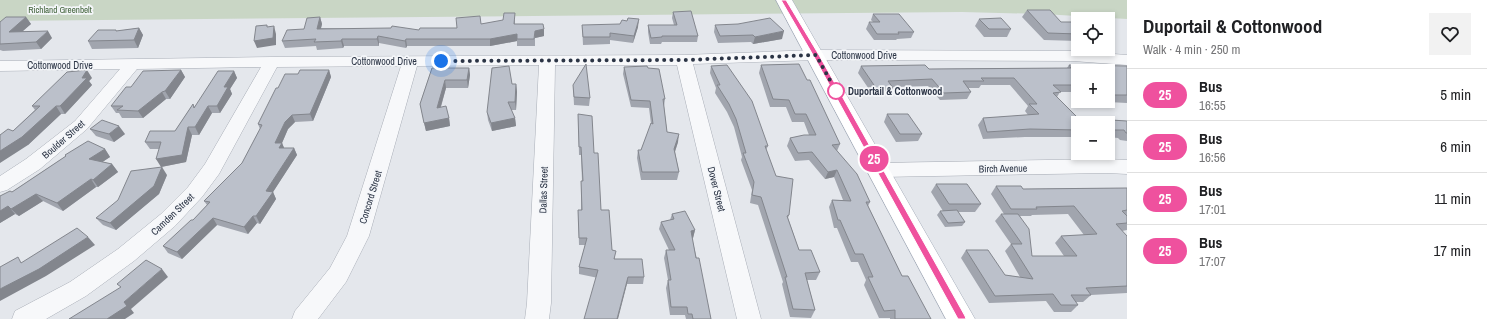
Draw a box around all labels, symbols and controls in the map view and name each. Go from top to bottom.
park label: Richland Greenbelt [28,4,92,16]
map controls [1071,12,1115,160]
button: locate [1071,12,1115,56]
text: Duportail & Cottonwood [1143,13,1322,39]
button: heart [1429,13,1471,55]
text: Walk · 4 min · 250 m [1143,41,1240,58]
street label: Cottonwood Drive [831,49,897,62]
your location [431,51,451,71]
street label: Cottonwood Drive [351,55,417,68]
street label: Cottonwood Drive [27,59,93,72]
button: + [1071,64,1115,108]
text: Bus [1199,76,1222,97]
marker: Duportail & Cottonwood [827,82,845,100]
text: 5 min [1440,84,1471,105]
place label: Duportail & Cottonwood [848,85,942,98]
text: 25 [1159,86,1171,104]
text: 16:55 [1199,97,1226,114]
button: − [1071,116,1115,160]
street label: Boulder Street [39,117,88,161]
text: Bus [1199,128,1222,149]
text: 6 min [1440,136,1471,157]
text: 25 [1159,138,1171,156]
line badge: 25 [856,146,892,172]
text: 16:56 [1199,149,1226,166]
text: 25 [868,150,880,168]
street label: Birch Avenue [979,162,1028,175]
street label: Dover Street [705,165,729,214]
street label: Dallas Street [536,166,551,214]
street label: Concord Street [356,168,385,225]
text: Bus [1199,180,1222,201]
text: 11 min [1434,188,1471,209]
street label: Camden Street [148,190,197,238]
text: 25 [1159,190,1171,208]
text: 17:01 [1199,201,1226,218]
text: Bus [1199,232,1222,253]
text: 17 min [1433,240,1471,261]
text: 25 [1159,242,1171,260]
text: 17:07 [1199,253,1226,270]

